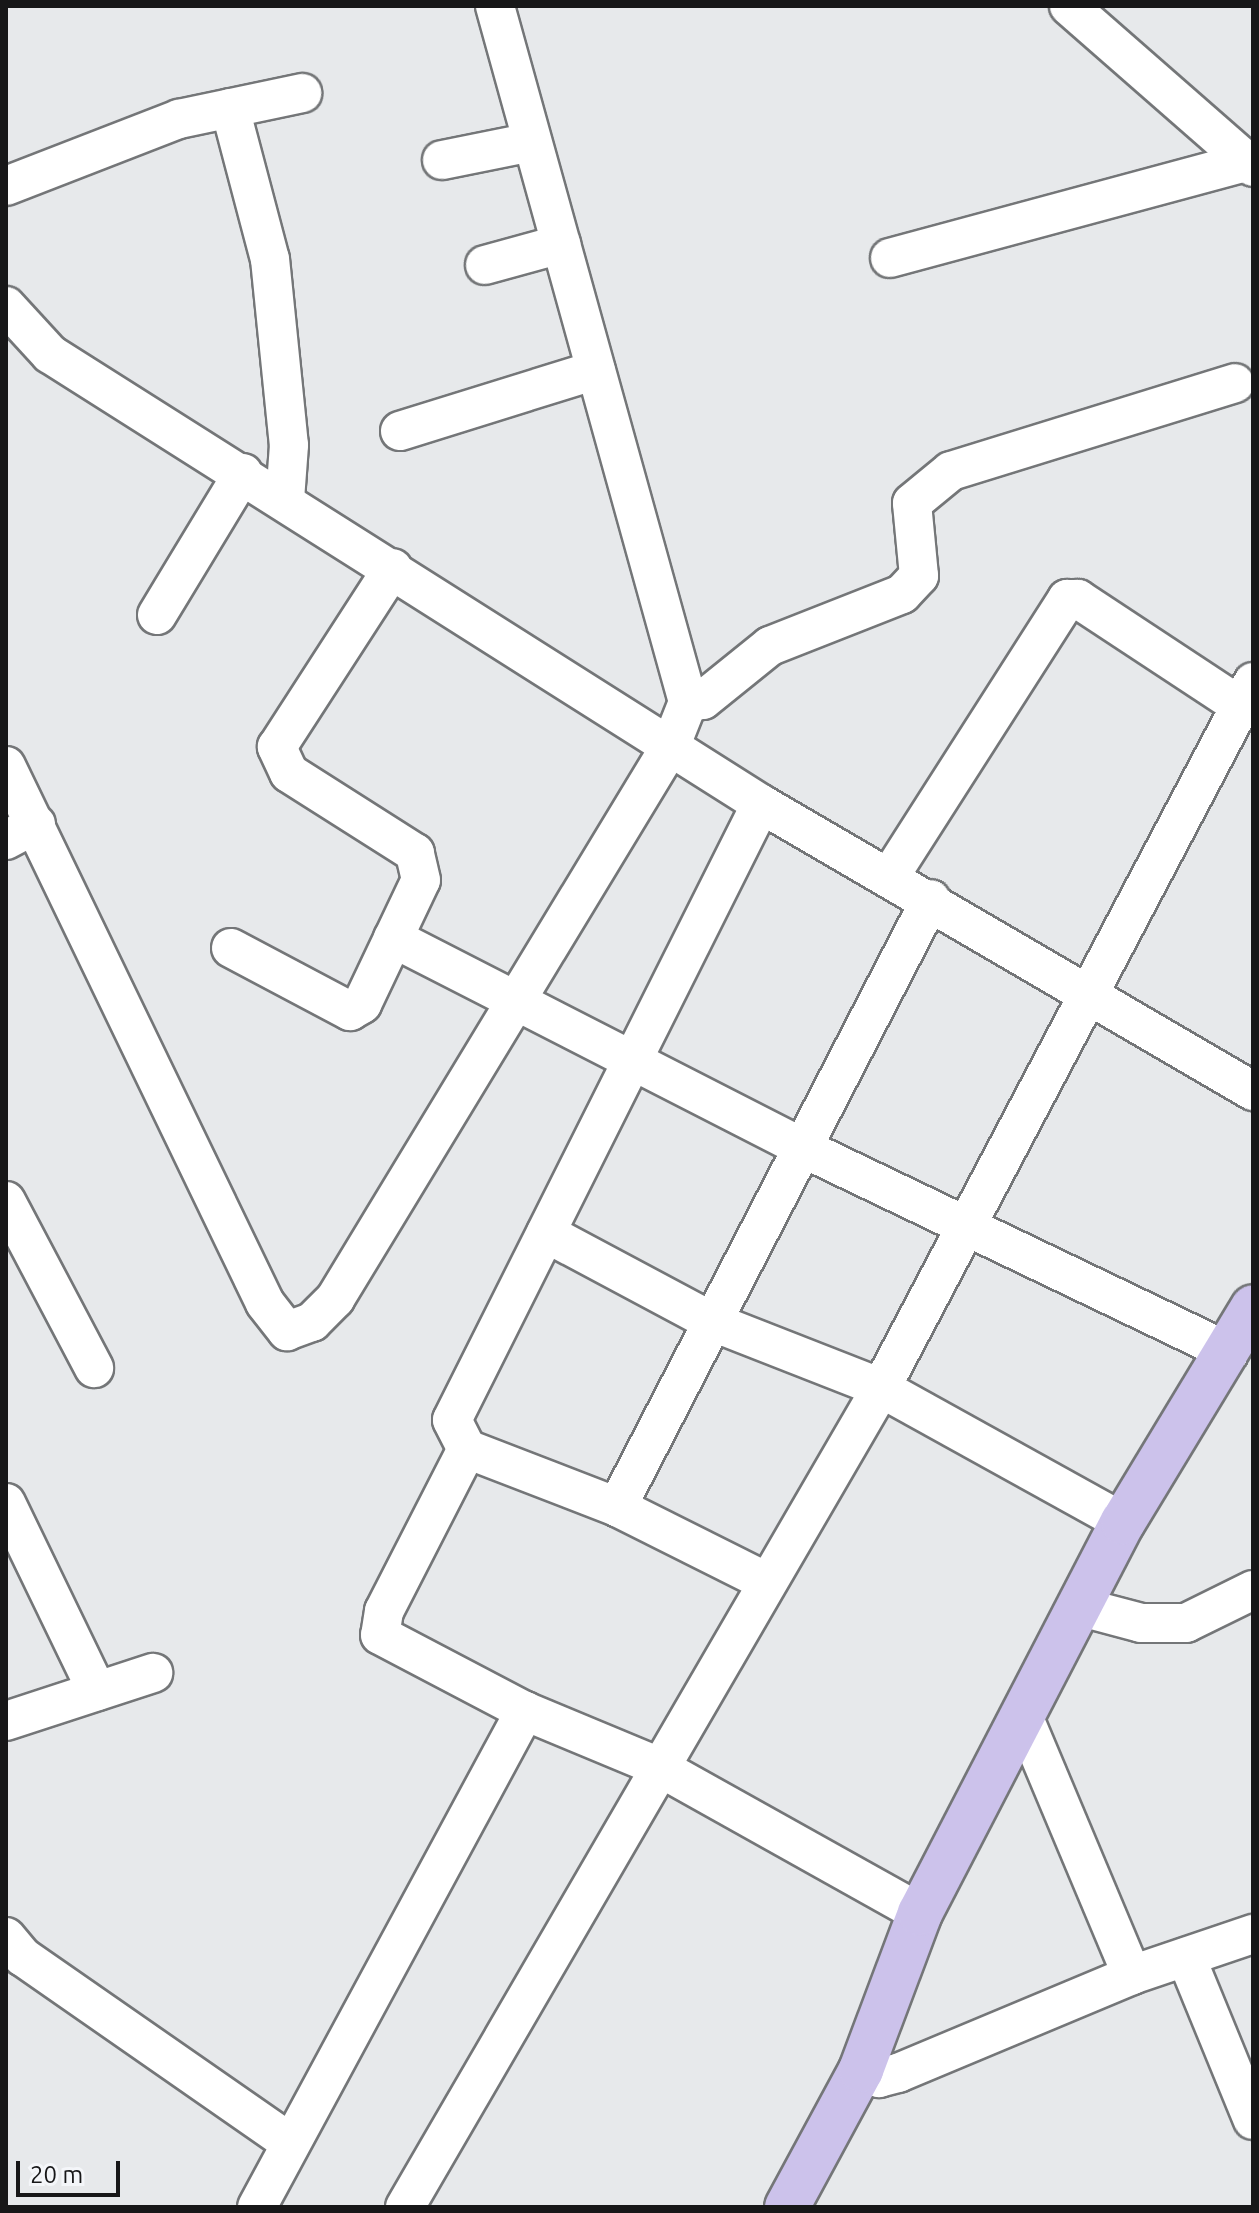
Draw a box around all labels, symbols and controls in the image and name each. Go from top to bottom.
scale bar [20,2145,124,2195]
text: 20 m [30,2161,83,2188]

